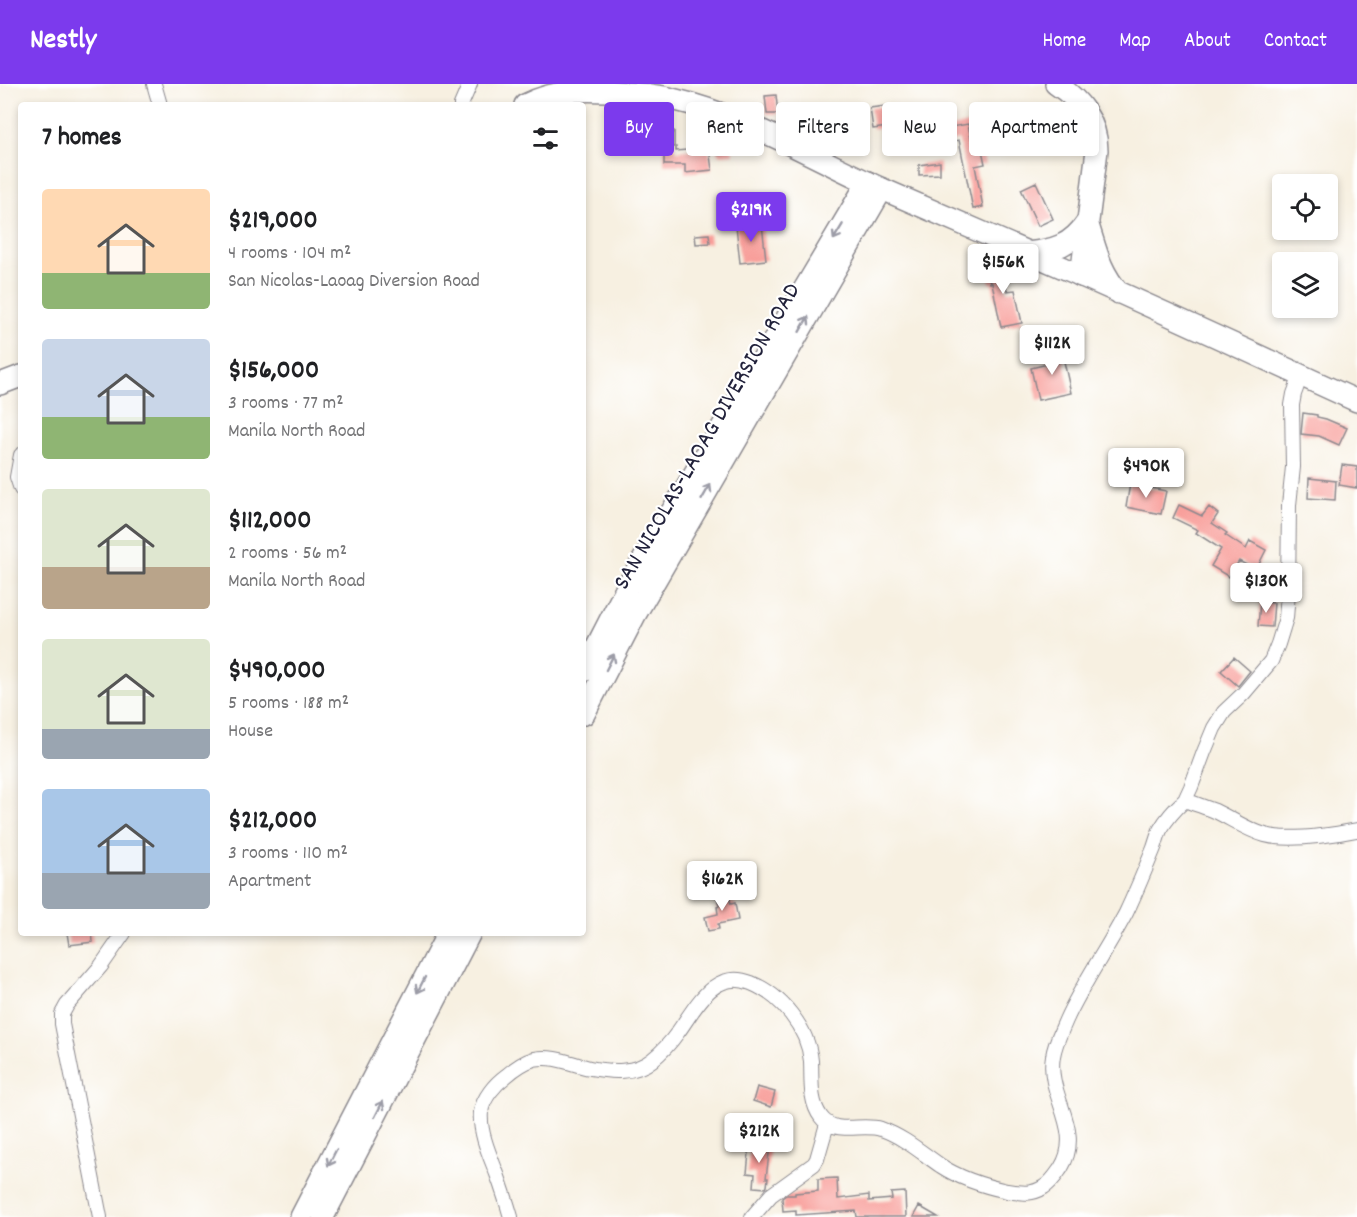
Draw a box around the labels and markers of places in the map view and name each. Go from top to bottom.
pin: $219K [709,192,793,243]
pin: $156K [961,244,1045,295]
pin: $112K [1010,325,1094,376]
pin: $490K [1104,448,1188,499]
pin: $130K [1224,563,1308,614]
pin: $162K [680,861,764,912]
pin: $212K [717,1113,801,1164]

